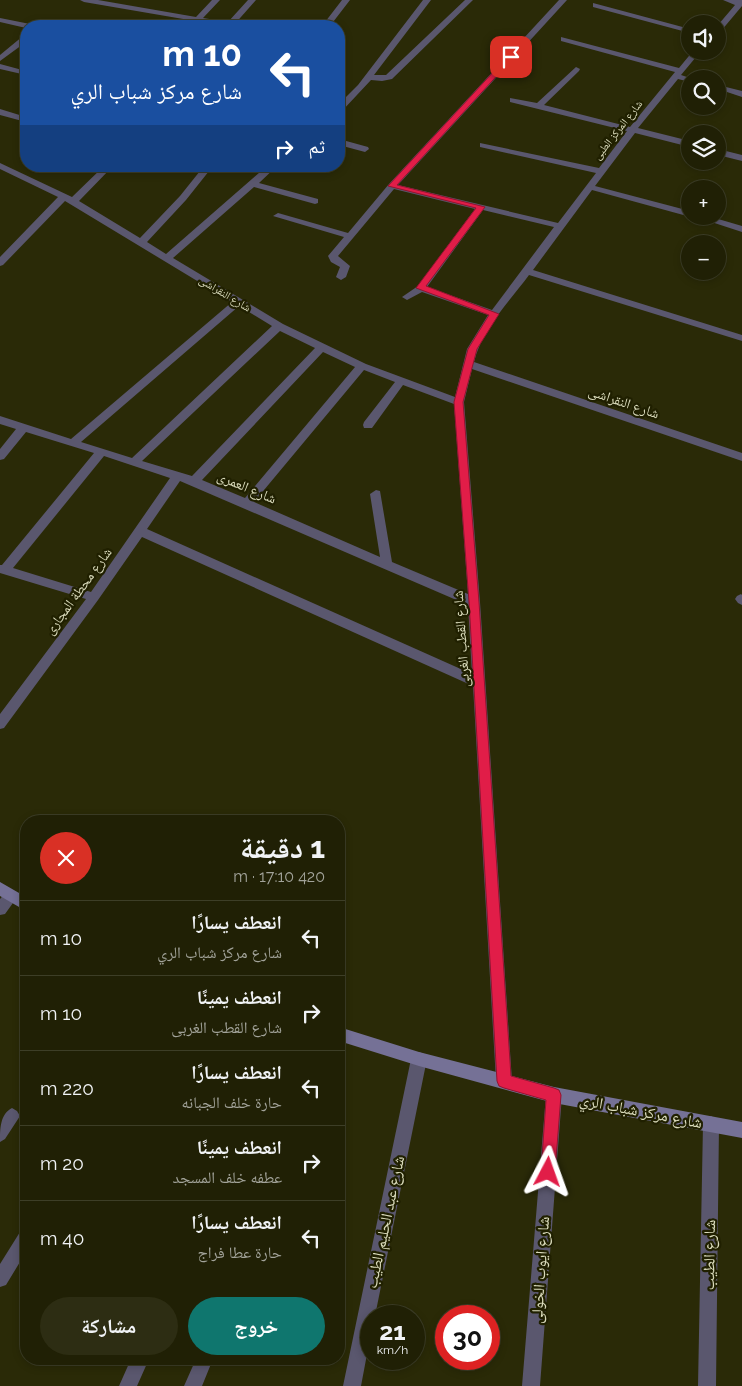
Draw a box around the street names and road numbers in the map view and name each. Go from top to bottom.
street label: شارع المركز الطبى [591,98,645,162]
street label: شارع النقراشى [197,273,253,315]
street label: شارع النقراشى [586,382,662,423]
street label: شارع العمرى [214,467,279,508]
street label: شارع محطة المجارى [41,544,117,639]
street label: شارع القطب الغربى [450,590,474,688]
street label: شارع مركز شباب الري [577,1090,704,1135]
street label: شارع عبد الحليم الطيب [362,1154,409,1290]
street label: شارع ايوب الخولى [527,1216,554,1324]
street label: شارع الطيب [699,1220,720,1290]

